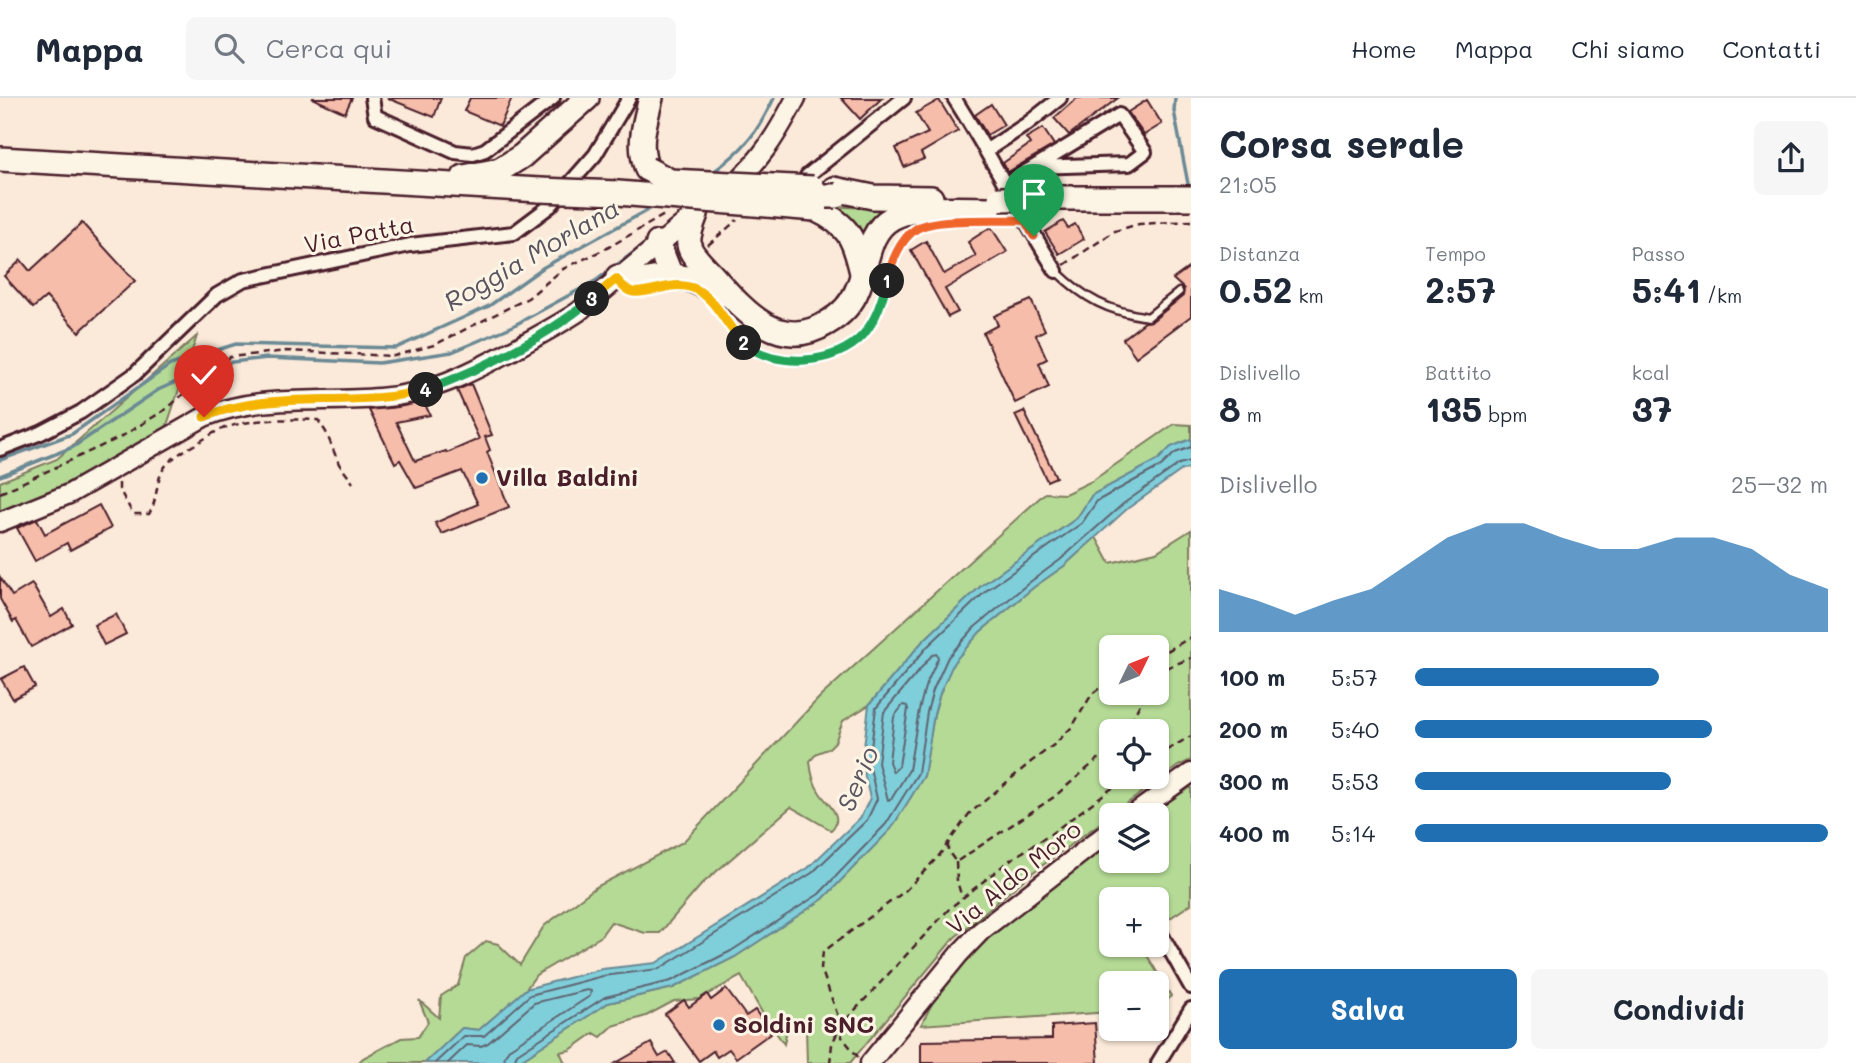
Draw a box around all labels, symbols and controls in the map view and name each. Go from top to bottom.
search box [186,17,676,80]
text: Mappa [35,27,144,70]
icon: search [210,29,248,67]
text: Cerca qui [266,31,392,65]
text: Home [1351,33,1417,64]
text: Mappa [1455,33,1533,64]
text: Chi siamo [1571,33,1684,64]
text: Contatti [1722,33,1821,64]
text: Corsa serale [1219,118,1464,168]
button: share [1754,121,1828,195]
pin [1004,164,1064,236]
text: 21:05 [1219,169,1277,199]
icon: arrive [1015,175,1053,213]
water label: Roggia Morlana [438,190,625,318]
street label: Via Patta [301,208,416,259]
text: Distanza [1219,241,1300,266]
text: Tempo [1425,241,1486,266]
text: Passo [1632,241,1685,266]
pin: 1 [870,264,904,298]
text: 0.52 [1219,266,1292,312]
text: 2:57 [1425,266,1496,312]
text: 5:41 [1632,266,1701,312]
text: 1 [882,268,891,293]
pin: 3 [574,282,610,316]
text: km [1292,283,1324,308]
text: /km [1701,283,1742,308]
text: 3 [586,286,597,311]
pin: 2 [726,326,762,360]
text: 2 [738,330,749,355]
pin [174,345,234,417]
icon: check [185,356,223,394]
text: Dislivello [1219,360,1300,385]
text: Battito [1425,360,1491,385]
text: kcal [1632,360,1670,385]
pin: 4 [408,372,444,408]
text: 4 [419,377,432,402]
text: 8 [1219,385,1241,431]
text: 135 [1425,385,1482,431]
text: 37 [1632,385,1672,431]
text: m [1241,402,1262,427]
text: bpm [1482,402,1527,427]
place label: Villa Baldini [496,461,639,492]
text: Dislivello [1219,469,1317,499]
text: 25–32 m [1731,469,1828,499]
marker: Villa Baldini [474,470,490,486]
north arrow [1099,635,1169,705]
map controls [1099,635,1169,1041]
text: 100 m [1219,662,1285,692]
text: 5:57 [1331,662,1378,692]
text: 200 m [1219,714,1288,744]
text: 5:40 [1331,714,1379,744]
button: locate [1099,719,1169,789]
water label: Serio [828,741,886,816]
text: 300 m [1219,766,1289,796]
text: 5:53 [1331,766,1378,796]
button: layers [1099,803,1169,873]
street label: Via Aldo Moro [939,813,1087,941]
text: 400 m [1219,818,1290,848]
text: 5:14 [1331,818,1375,848]
button: + [1099,887,1169,957]
button: Salva [1219,969,1517,1049]
button: Condividi [1531,969,1828,1049]
button: − [1099,971,1169,1041]
place label: Soldini SNC [733,1008,874,1039]
marker: Soldini SNC [711,1017,727,1033]

